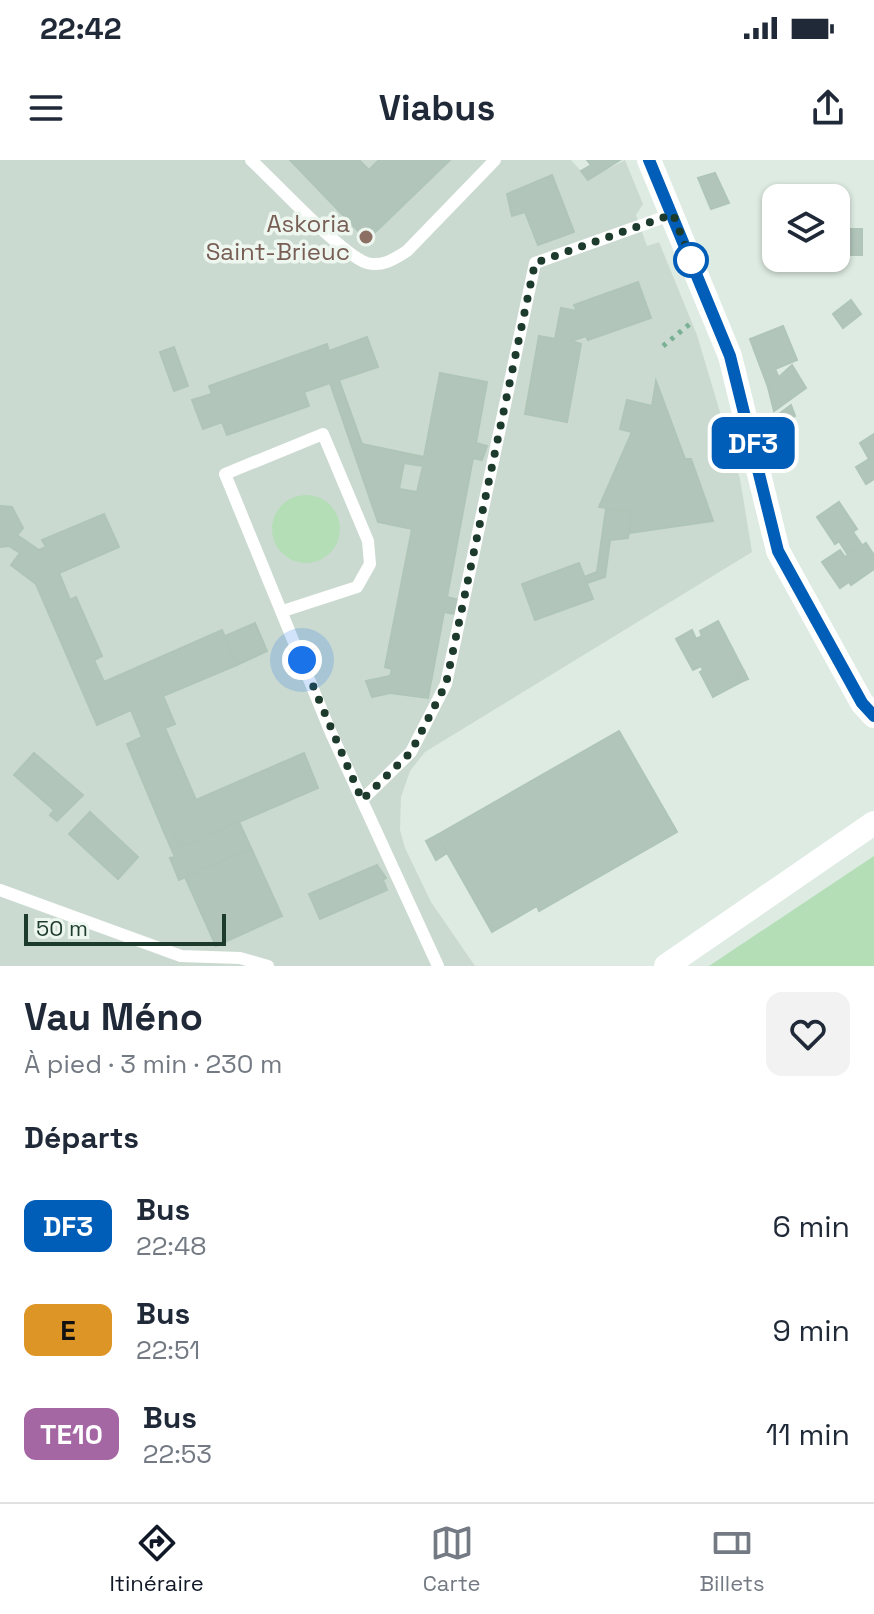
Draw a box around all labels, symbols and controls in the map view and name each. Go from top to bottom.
text: 22:42 [40,9,121,48]
text: Viabus [379,85,495,131]
icon: menu [24,86,68,130]
icon: share [806,86,850,130]
map controls [762,184,850,272]
button: layers [762,184,850,272]
place label: Askoria Saint-Brieuc [206,208,350,267]
marker: Askoria Saint-Brieuc [357,228,375,246]
unlabelled marker [674,243,708,277]
line badge: DF3 [707,417,799,469]
text: DF3 [728,425,778,461]
your location [282,640,322,680]
scale bar [24,910,226,946]
text: 50 m [36,914,88,942]
button: heart [766,992,850,1076]
text: Vau Méno [24,993,203,1041]
text: À pied · 3 min · 230 m [24,1047,282,1081]
text: Départs [24,1118,139,1157]
text: Bus [136,1190,190,1229]
text: 6 min [772,1207,850,1246]
text: DF3 [43,1208,93,1244]
text: 22:48 [136,1229,206,1263]
text: Bus [136,1294,190,1333]
text: 9 min [772,1311,850,1350]
text: E [60,1312,76,1348]
text: 22:51 [136,1333,200,1367]
text: Bus [143,1398,197,1437]
text: 11 min [766,1415,850,1454]
text: TE10 [40,1416,103,1452]
text: 22:53 [143,1437,212,1471]
tab: Itinéraire [109,1521,204,1597]
tab: Carte [423,1521,481,1597]
tab: Billets [699,1521,765,1597]

